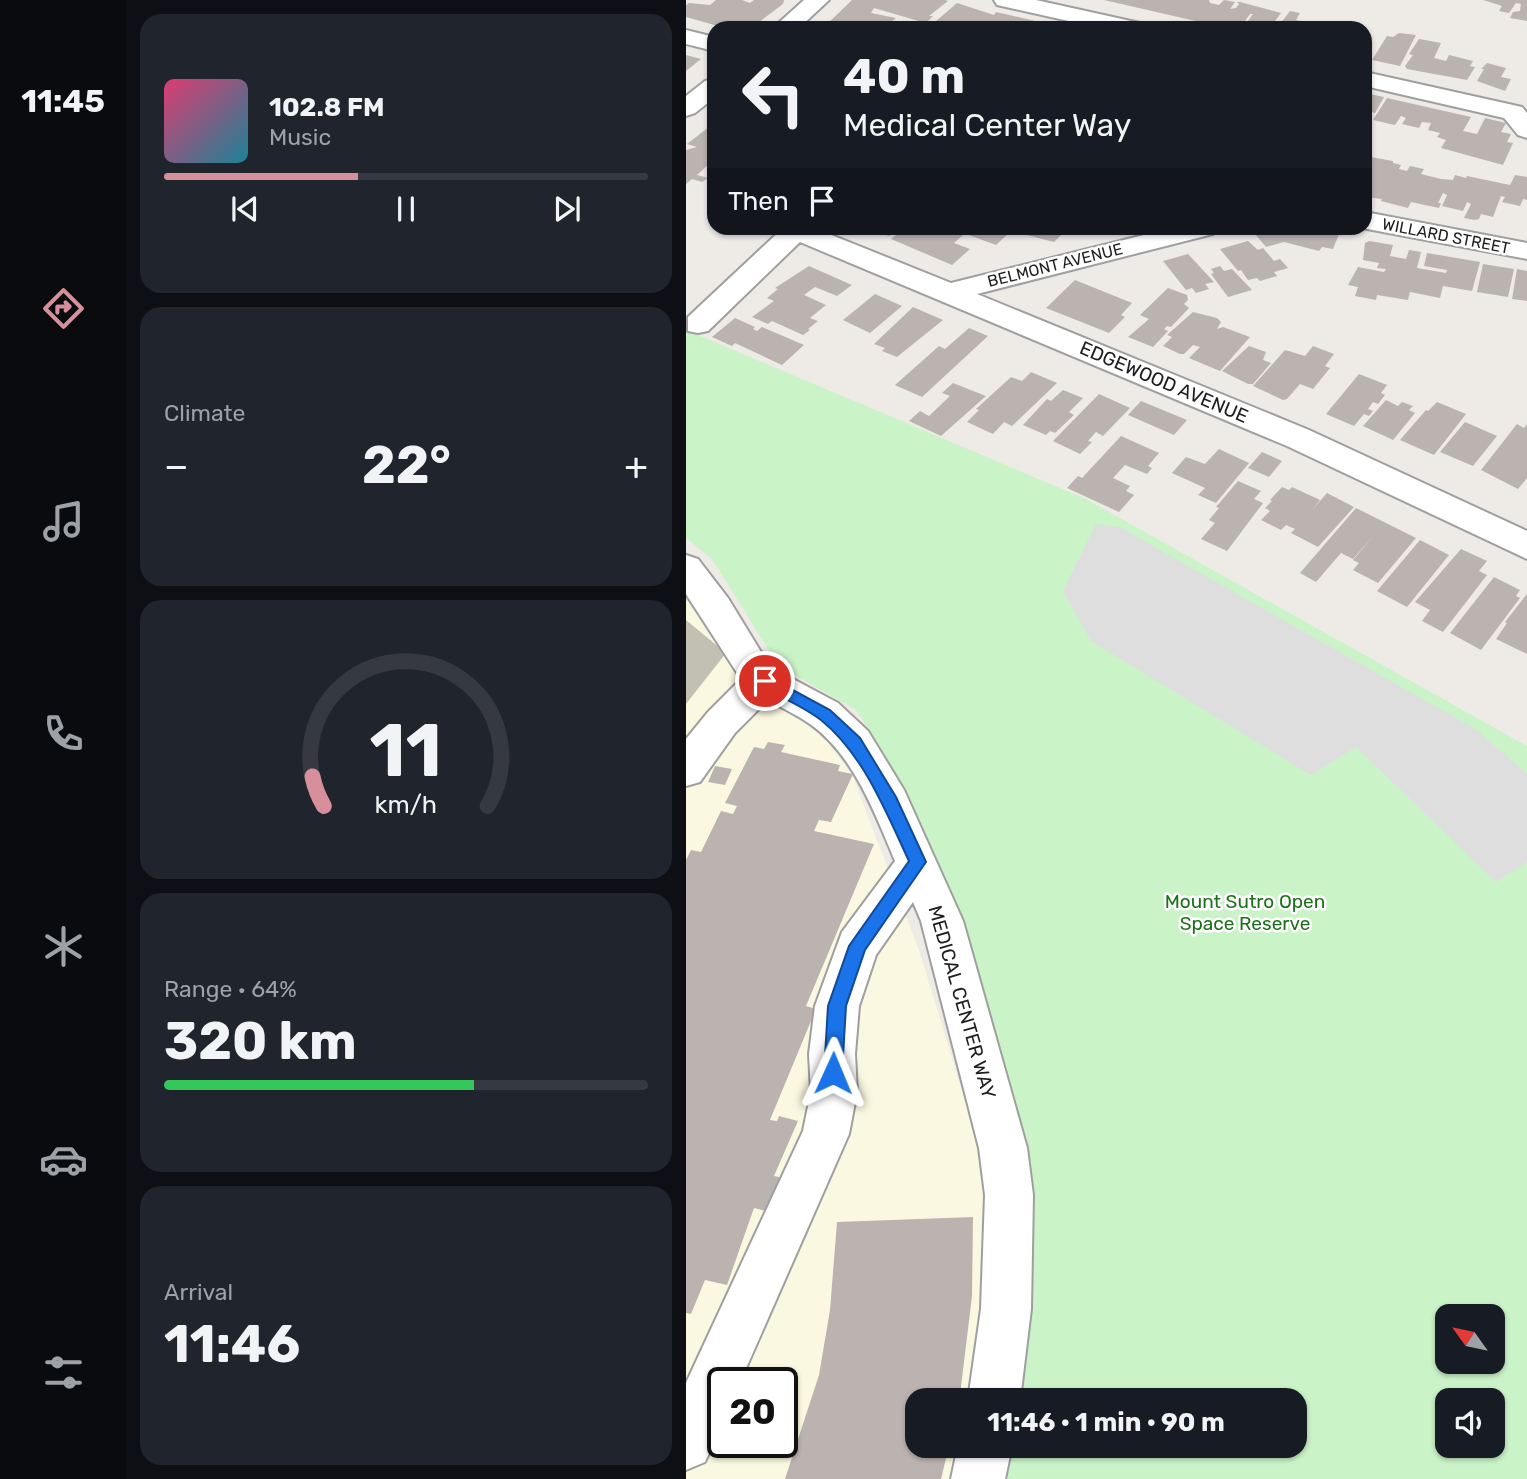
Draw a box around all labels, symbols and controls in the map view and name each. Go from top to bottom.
text: 40 m [843,47,965,105]
icon: left [728,49,819,140]
text: 11:45 [21,82,105,120]
text: 102.8 FM [269,92,385,123]
text: Medical Center Way [843,106,1132,144]
text: Music [269,123,331,151]
icon: arrive [803,182,841,220]
text: Then [728,186,789,217]
icon: previous [226,190,264,228]
icon: pause [387,190,425,228]
icon: next [548,190,586,228]
street label: WILLARD STREET [1381,214,1511,258]
street label: BELMONT AVENUE [985,239,1125,291]
icon: directions [39,284,88,333]
street label: EDGEWOOD AVENUE [1076,336,1252,428]
text: Climate [164,399,245,427]
text: 22° [362,434,451,496]
text: − [164,443,189,489]
text: + [624,443,648,489]
icon: music [39,497,88,546]
pin [735,651,795,711]
icon: arrive [746,662,784,700]
text: 11 [370,708,442,794]
icon: phone [39,709,88,758]
text: km/h [375,789,437,818]
park label: Mount Sutro Open Space Reserve [1165,890,1325,935]
street label: MEDICAL CENTER WAY [923,903,1001,1101]
icon: climate [39,922,88,971]
text: Range · 64% [164,975,297,1003]
text: 320 km [164,1010,357,1072]
position arrow [796,1036,870,1110]
icon: car [39,1135,88,1184]
text: Arrival [164,1278,233,1306]
north arrow [1435,1304,1505,1374]
map controls [1435,1304,1505,1458]
text: 11:46 [164,1313,300,1375]
icon: filters [39,1348,88,1397]
speed limit sign: 20 [707,1367,798,1458]
button: sound [1435,1388,1505,1458]
text: 11:46 · 1 min · 90 m [987,1407,1225,1438]

